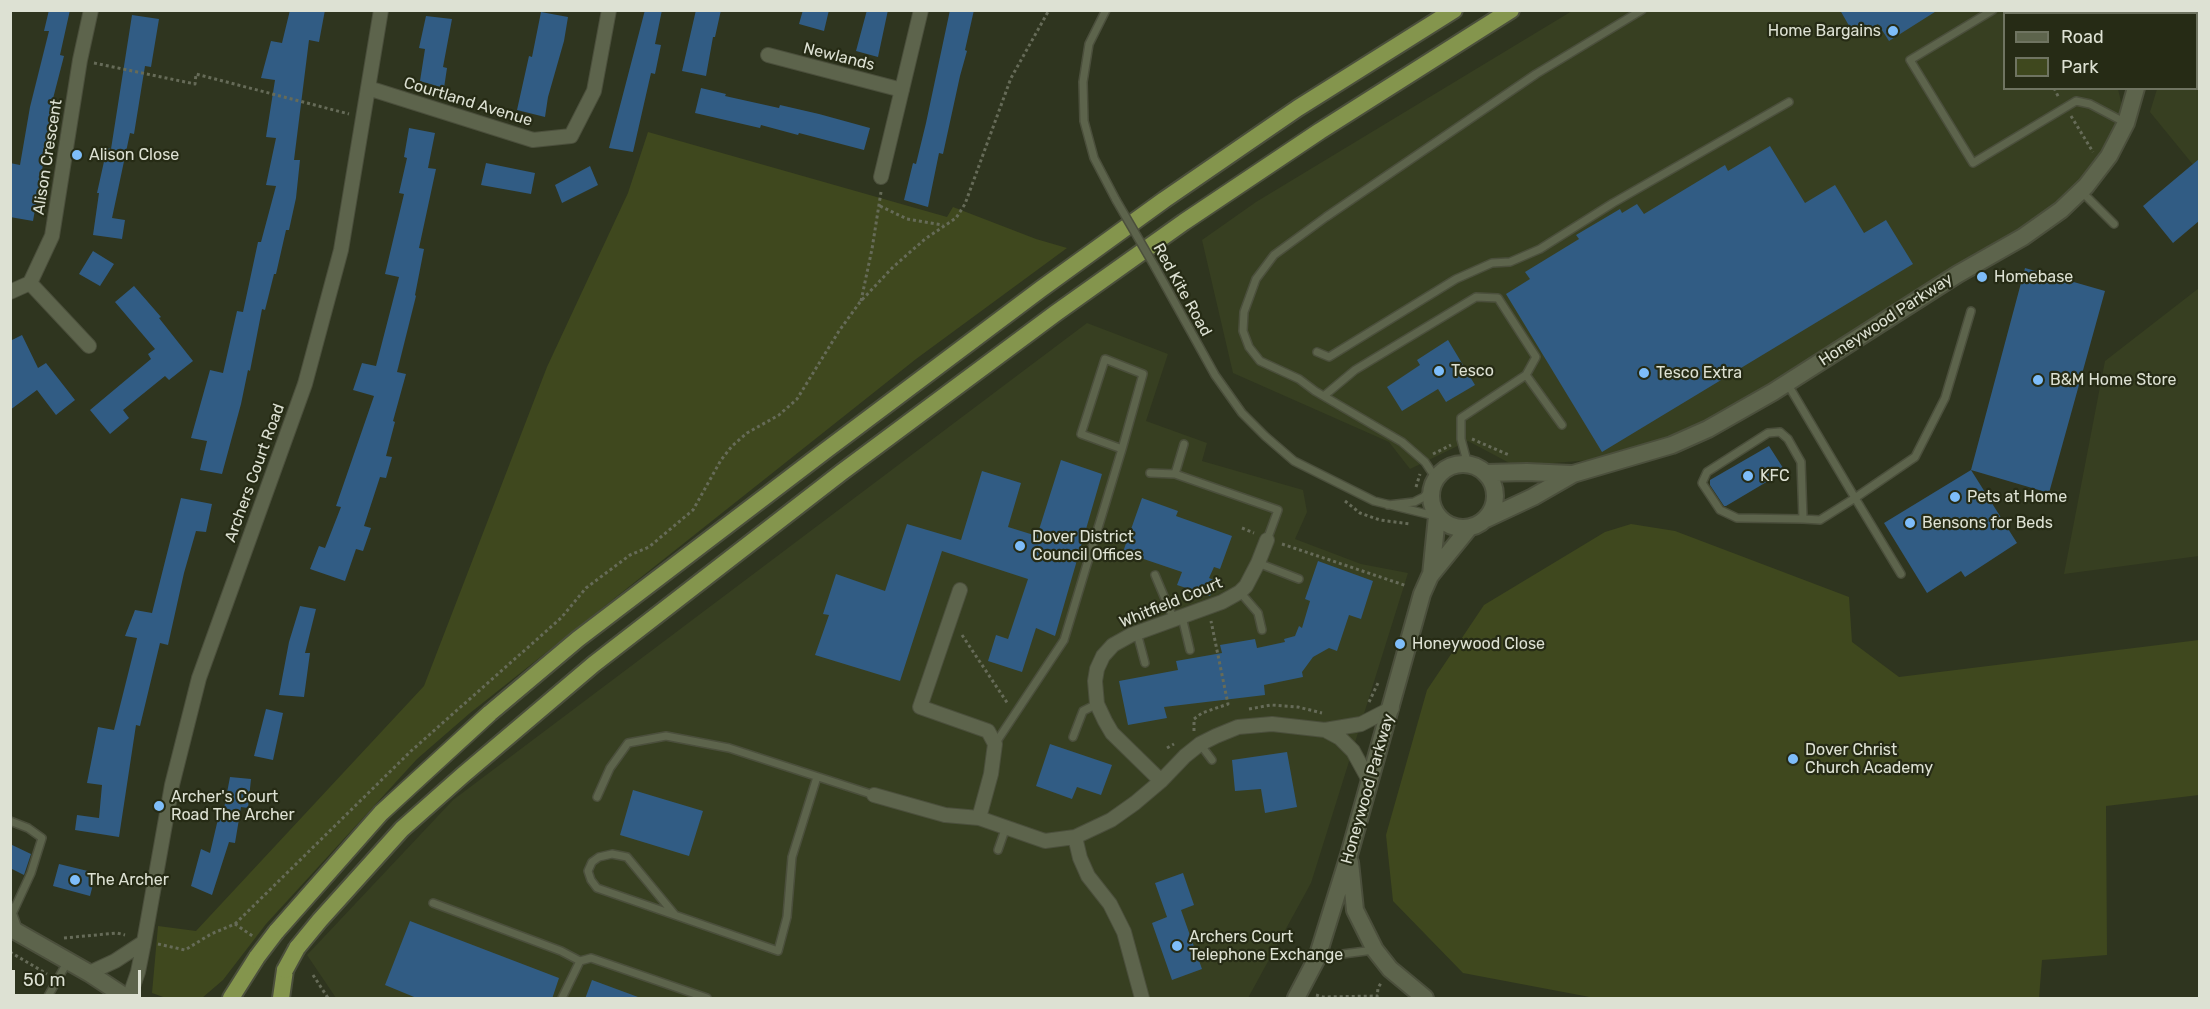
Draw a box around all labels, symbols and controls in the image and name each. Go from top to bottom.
legend [2003,12,2198,90]
place label: Home Bargains [1768,21,1881,41]
marker: Home Bargains [1886,24,1900,38]
text: Road [2061,26,2104,48]
street label: Newlands [801,39,877,75]
text: Park [2061,56,2098,78]
street label: Courtland Avenue [401,73,535,131]
street label: Alison Crescent [29,98,67,216]
place label: Alison Close [89,145,179,165]
marker: Alison Close [70,148,84,162]
street label: Red Kite Road [1149,240,1215,340]
place label: Homebase [1994,267,2073,287]
street label: Honeywood Parkway [1816,270,1956,370]
marker: Homebase [1975,270,1989,284]
place label: Tesco [1451,361,1494,381]
place label: Tesco Extra [1656,363,1742,383]
marker: Tesco [1432,364,1446,378]
marker: Tesco Extra [1637,366,1651,380]
place label: B&M Home Store [2050,370,2176,390]
marker: B&M Home Store [2031,373,2045,387]
street label: Archers Court Road [221,401,289,545]
place label: KFC [1760,466,1790,486]
marker: KFC [1741,469,1755,483]
place label: Pets at Home [1967,487,2067,507]
marker: Pets at Home [1948,490,1962,504]
place label: Bensons for Beds [1922,513,2053,533]
marker: Bensons for Beds [1903,516,1917,530]
place label: Dover District Council Offices [1032,527,1142,565]
marker: Dover District Council Offices [1013,539,1027,553]
street label: Whitfield Court [1117,574,1225,632]
place label: Honeywood Close [1412,634,1545,654]
marker: Honeywood Close [1393,637,1407,651]
street label: Honeywood Parkway [1337,712,1399,866]
place label: Dover Christ Church Academy [1805,740,1933,778]
marker: Dover Christ Church Academy [1786,752,1800,766]
place label: Archer's Court Road The Archer [171,787,295,825]
marker: Archer's Court Road The Archer [152,799,166,813]
place label: The Archer [87,870,169,890]
marker: The Archer [68,873,82,887]
place label: Archers Court Telephone Exchange [1189,927,1343,965]
marker: Archers Court Telephone Exchange [1170,939,1184,953]
scale bar [15,958,144,996]
text: 50 m [23,969,66,991]

